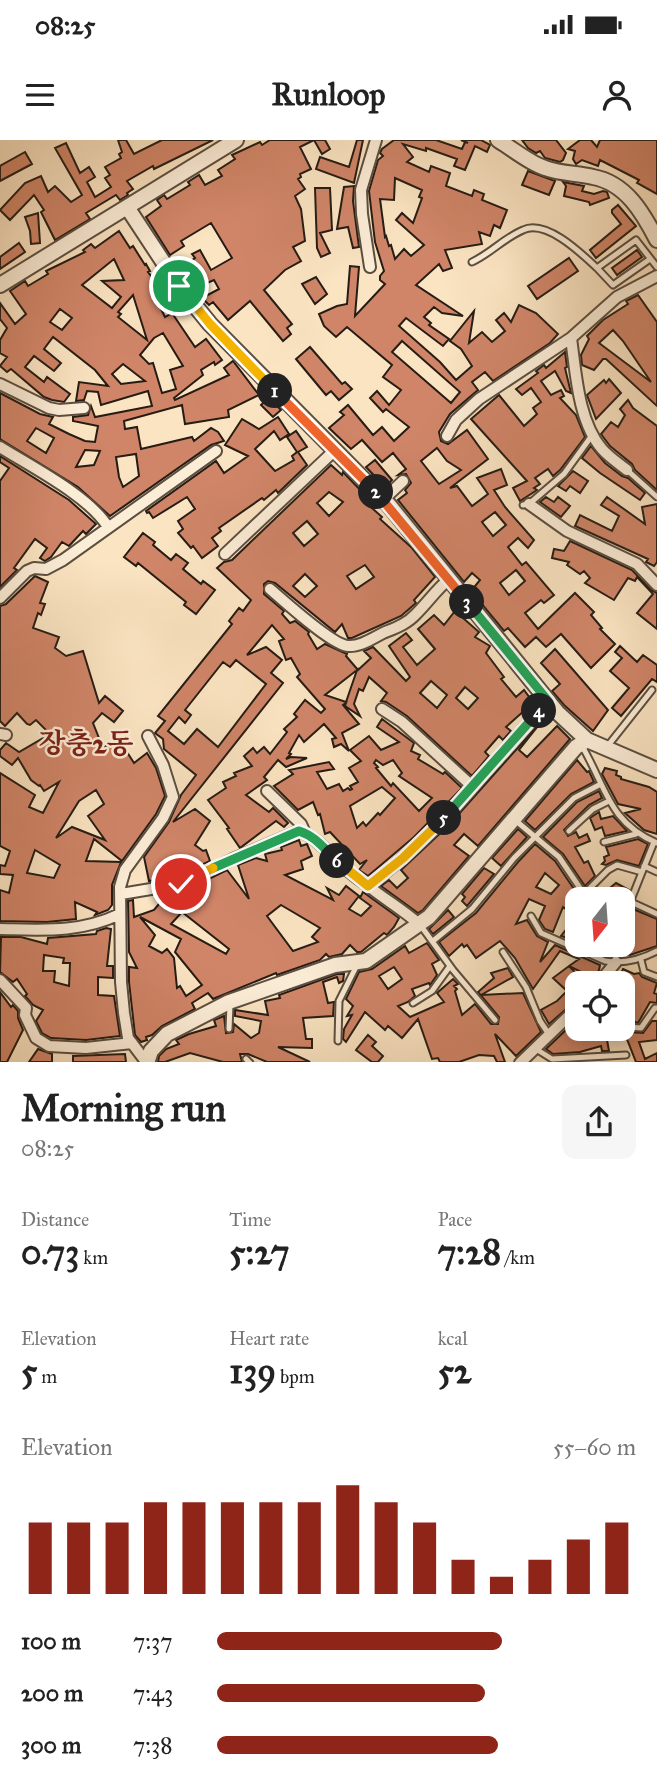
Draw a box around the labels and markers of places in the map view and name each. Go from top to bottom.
pin [149,256,209,316]
pin: 1 [258,373,292,408]
pin: 2 [358,474,394,510]
pin: 3 [449,584,484,620]
pin: 4 [522,694,556,728]
pin: 5 [426,800,462,836]
pin: 6 [320,844,354,878]
pin [151,854,211,914]

